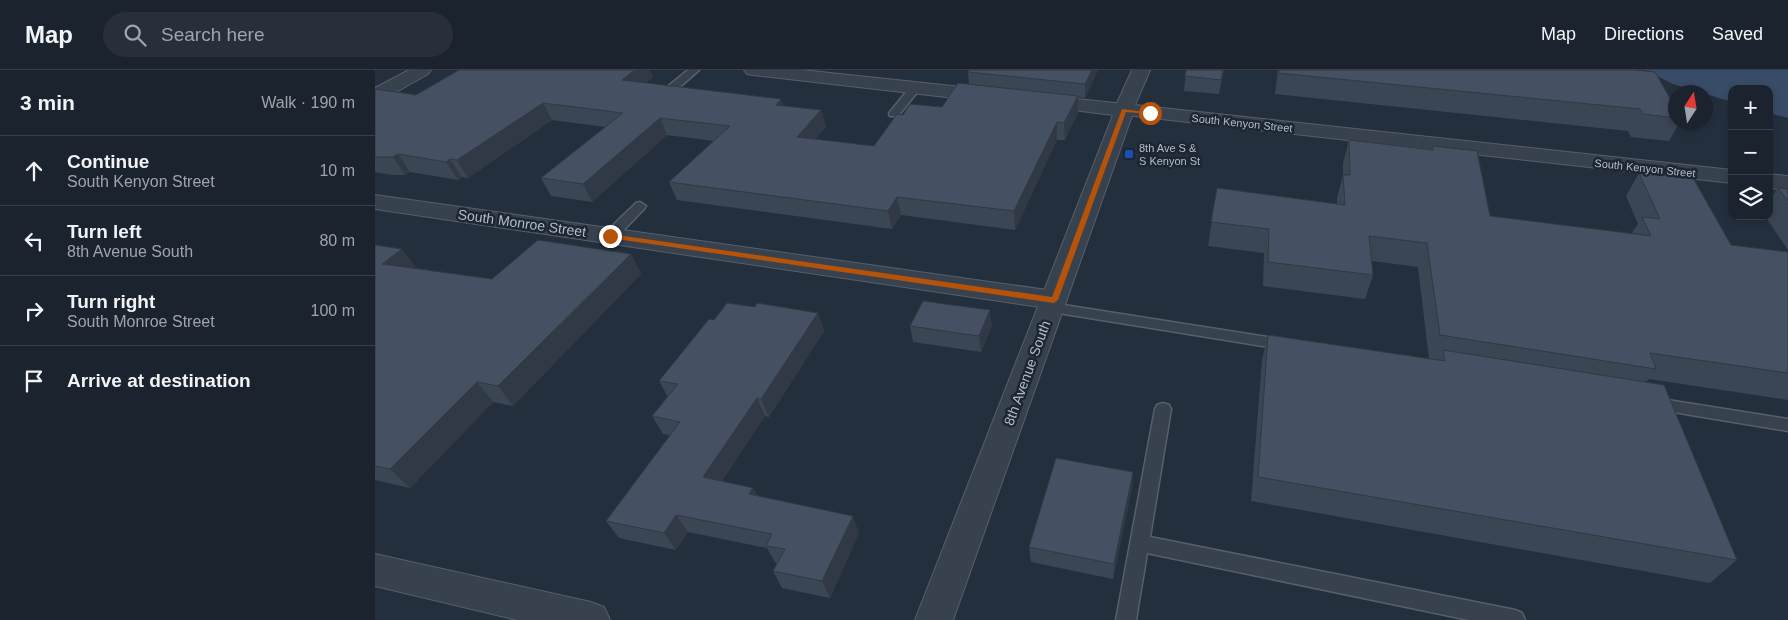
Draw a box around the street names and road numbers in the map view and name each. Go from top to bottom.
street label: South Kenyon Street [1191,112,1293,134]
street label: South Kenyon Street [1594,157,1696,179]
street label: South Monroe Street [457,206,587,240]
street label: 8th Avenue South [1001,318,1053,428]

